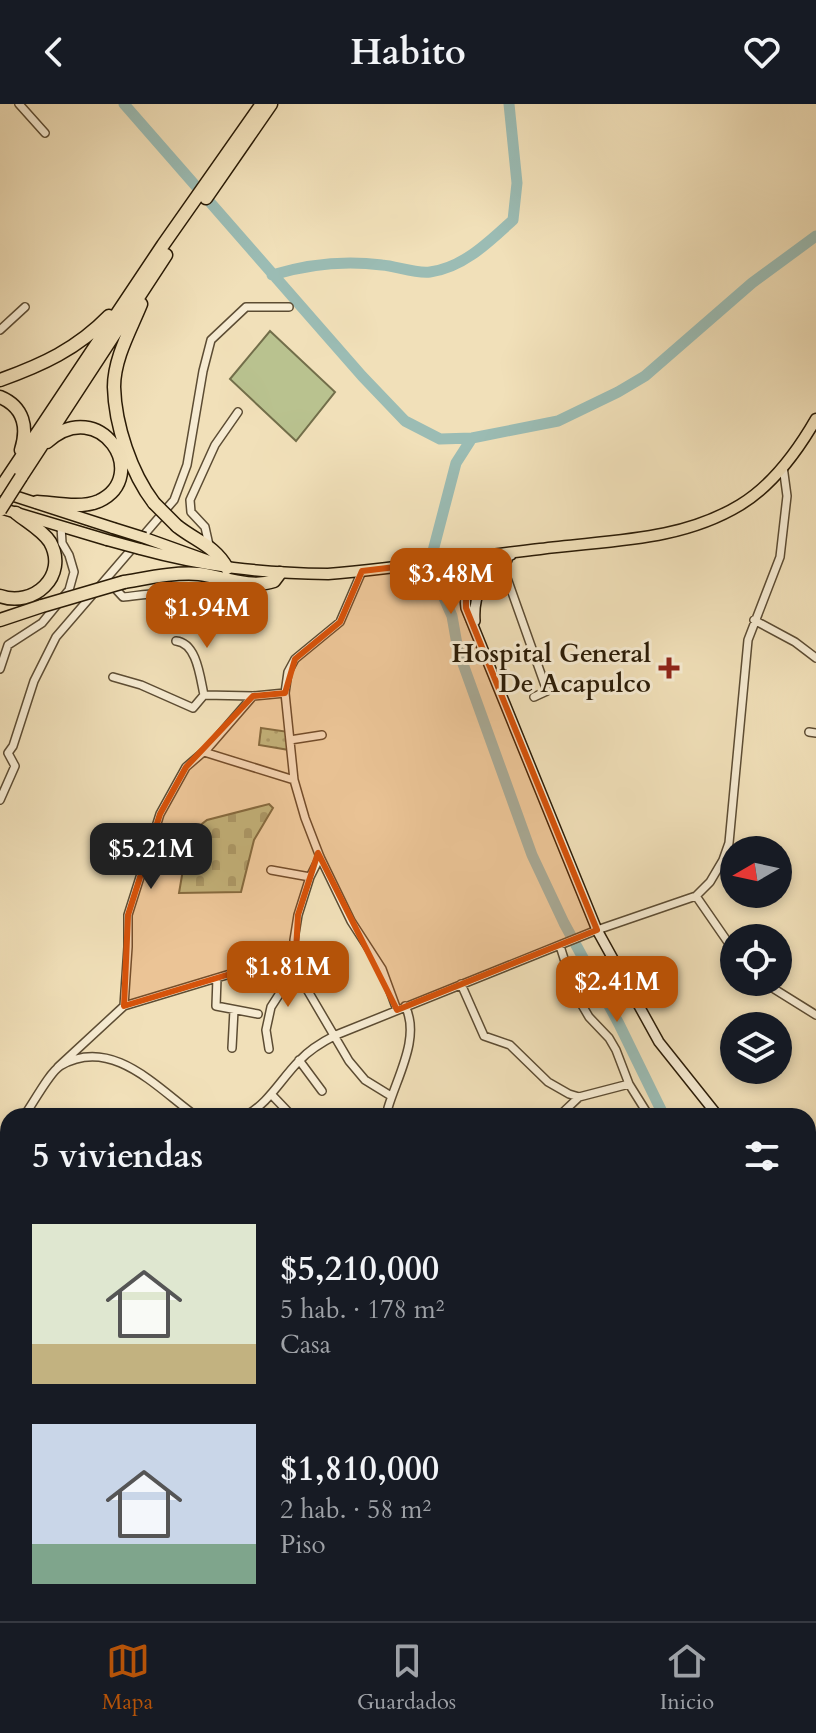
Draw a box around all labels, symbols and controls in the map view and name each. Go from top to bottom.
text: Habito [350,28,466,77]
icon: back [32,30,76,74]
icon: heart [740,30,784,74]
pin: $3.48M [386,548,516,616]
text: $3.48M [408,556,494,591]
pin: $1.94M [142,582,272,650]
text: $1.94M [164,590,250,625]
place label: Hospital General De Acapulco [451,636,651,701]
marker: Hospital General De Acapulco [658,657,680,679]
pin: $5.21M [86,823,216,891]
text: $5.21M [108,831,194,866]
north arrow [720,836,792,908]
map controls [720,836,792,1084]
button: locate [720,924,792,996]
pin: $1.81M [223,941,353,1009]
text: $1.81M [245,949,331,984]
pin: $2.41M [552,956,682,1024]
text: $2.41M [574,964,660,999]
button: layers [720,1012,792,1084]
text: 5 viviendas [32,1133,203,1179]
icon: filters [740,1134,784,1178]
text: $5,210,000 [280,1246,439,1292]
icon: home [96,1256,192,1352]
text: 5 hab. · 178 m² [280,1292,445,1327]
text: Casa [280,1327,331,1362]
text: $1,810,000 [280,1446,439,1492]
icon: home [96,1456,192,1552]
text: 2 hab. · 58 m² [280,1492,431,1527]
text: Piso [280,1527,325,1562]
tab: Mapa [102,1639,153,1717]
tab: Guardados [357,1639,456,1717]
tab: Inicio [660,1639,714,1717]

